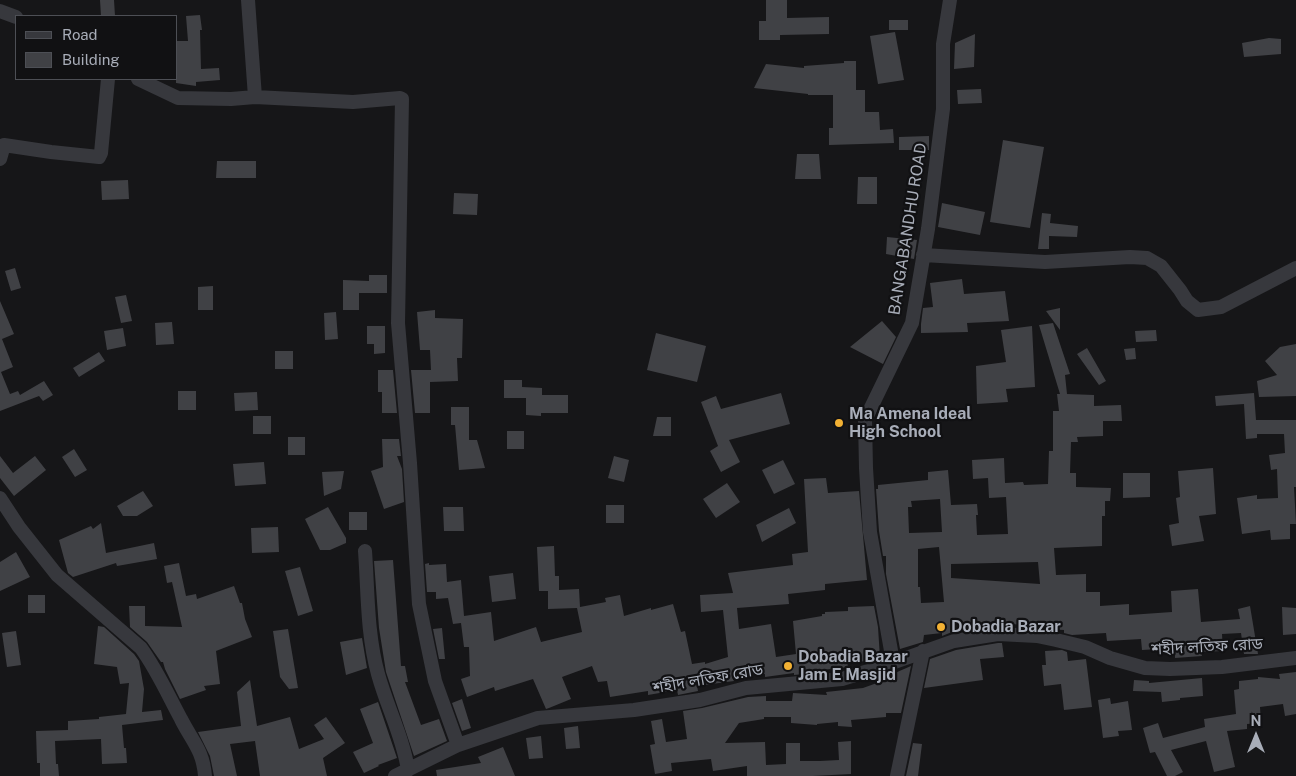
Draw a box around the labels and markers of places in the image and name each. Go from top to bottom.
place label: Ma Amena Ideal High School [849,404,972,442]
marker: Ma Amena Ideal High School [833,417,845,429]
place label: Dobadia Bazar [951,617,1061,637]
marker: Dobadia Bazar [935,621,947,633]
place label: Dobadia Bazar Jam E Masjid [798,647,908,685]
marker: Dobadia Bazar Jam E Masjid [782,660,794,672]

